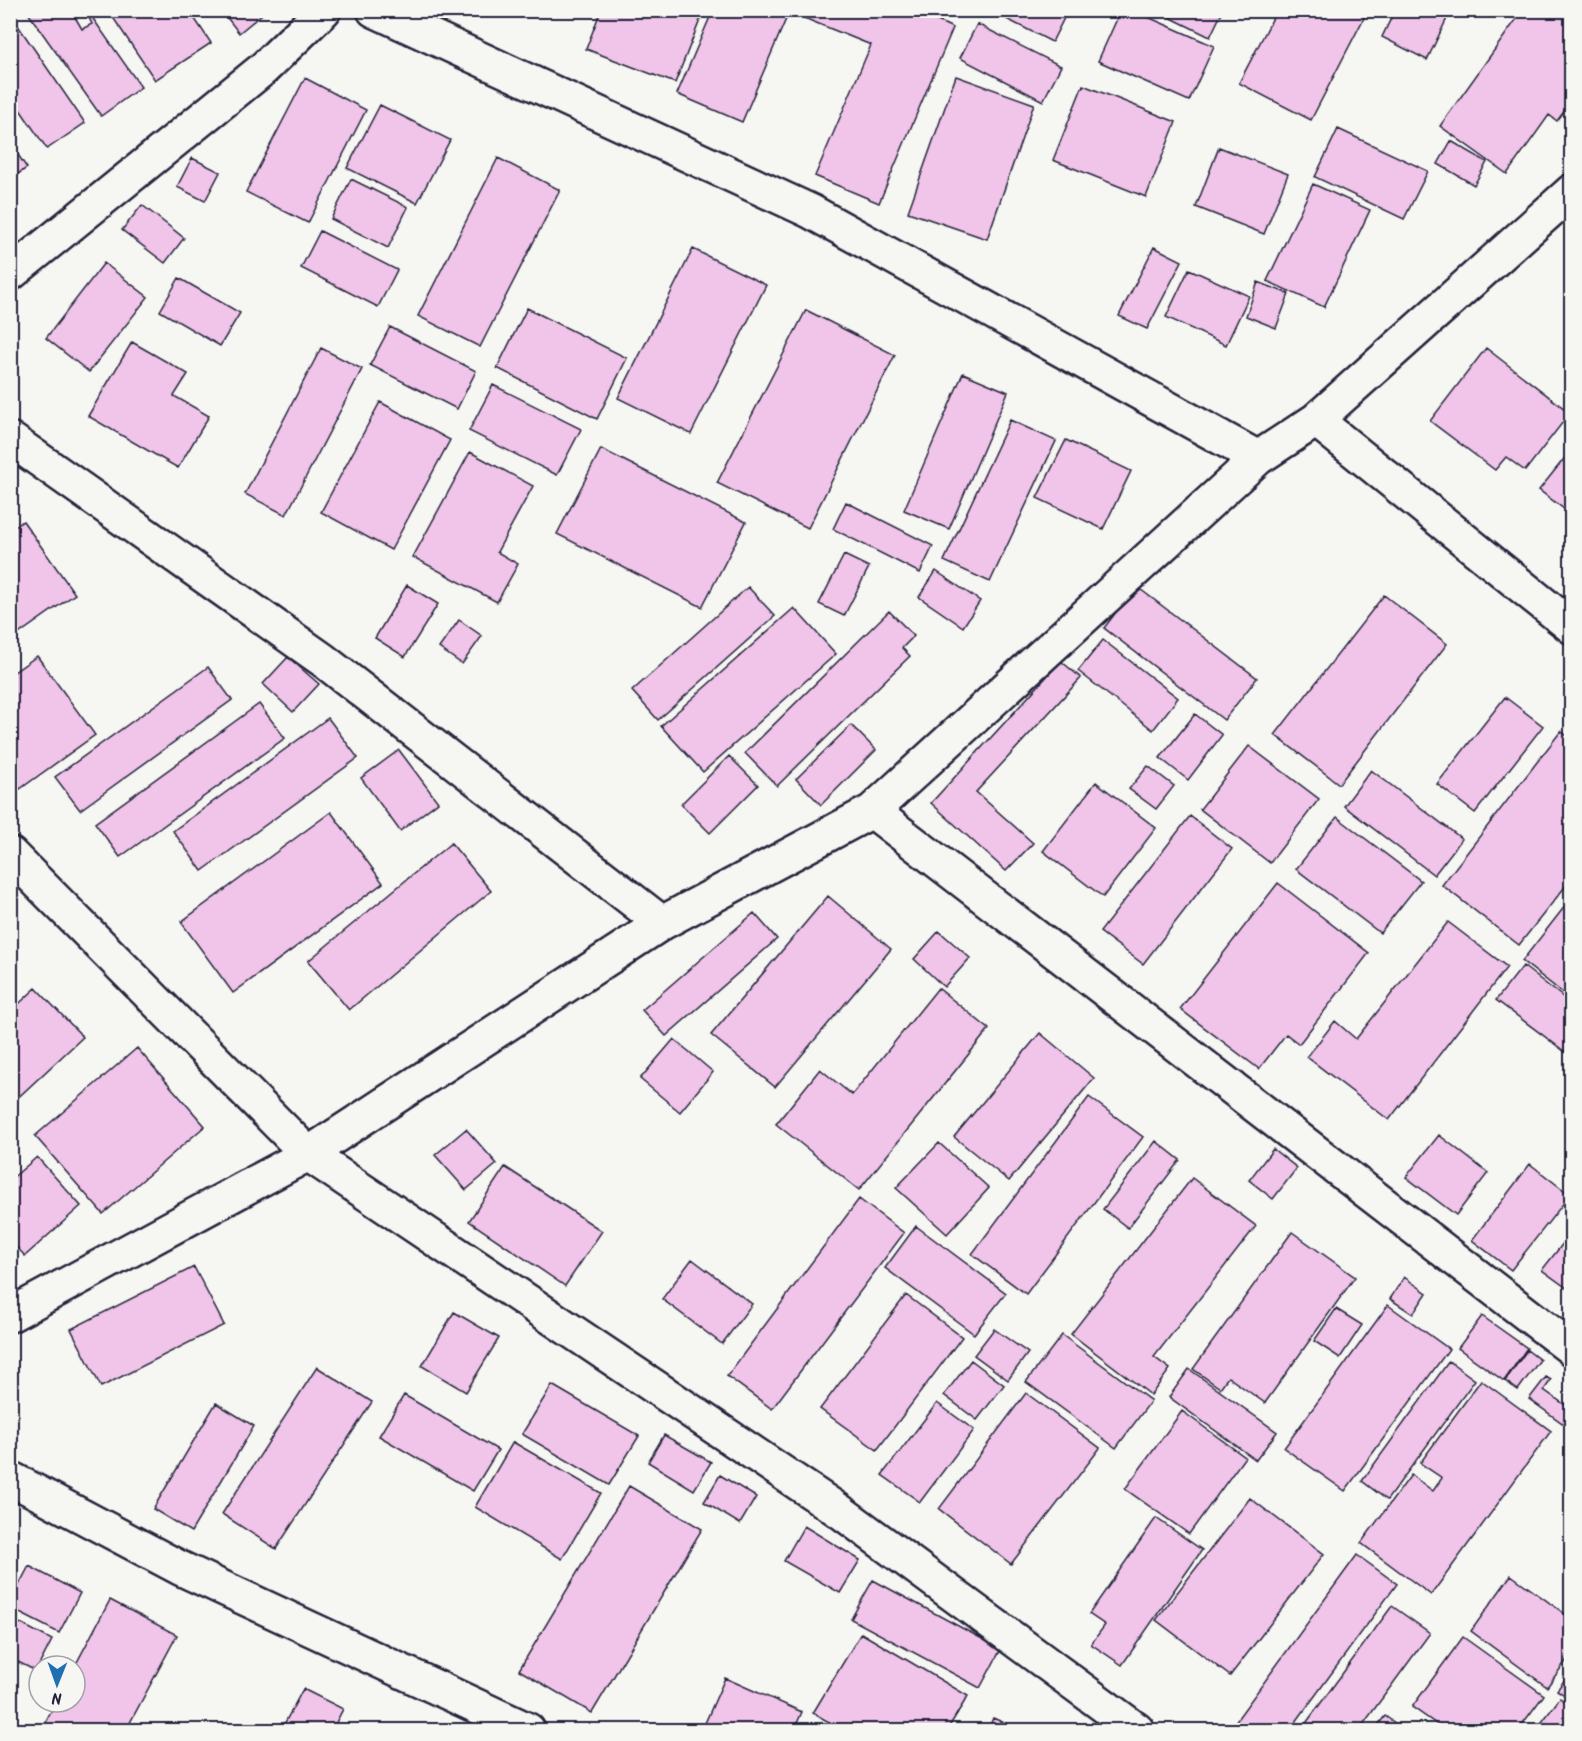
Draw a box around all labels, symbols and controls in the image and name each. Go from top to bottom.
north arrow [27,1654,87,1714]
text: N [51,1685,62,1710]

